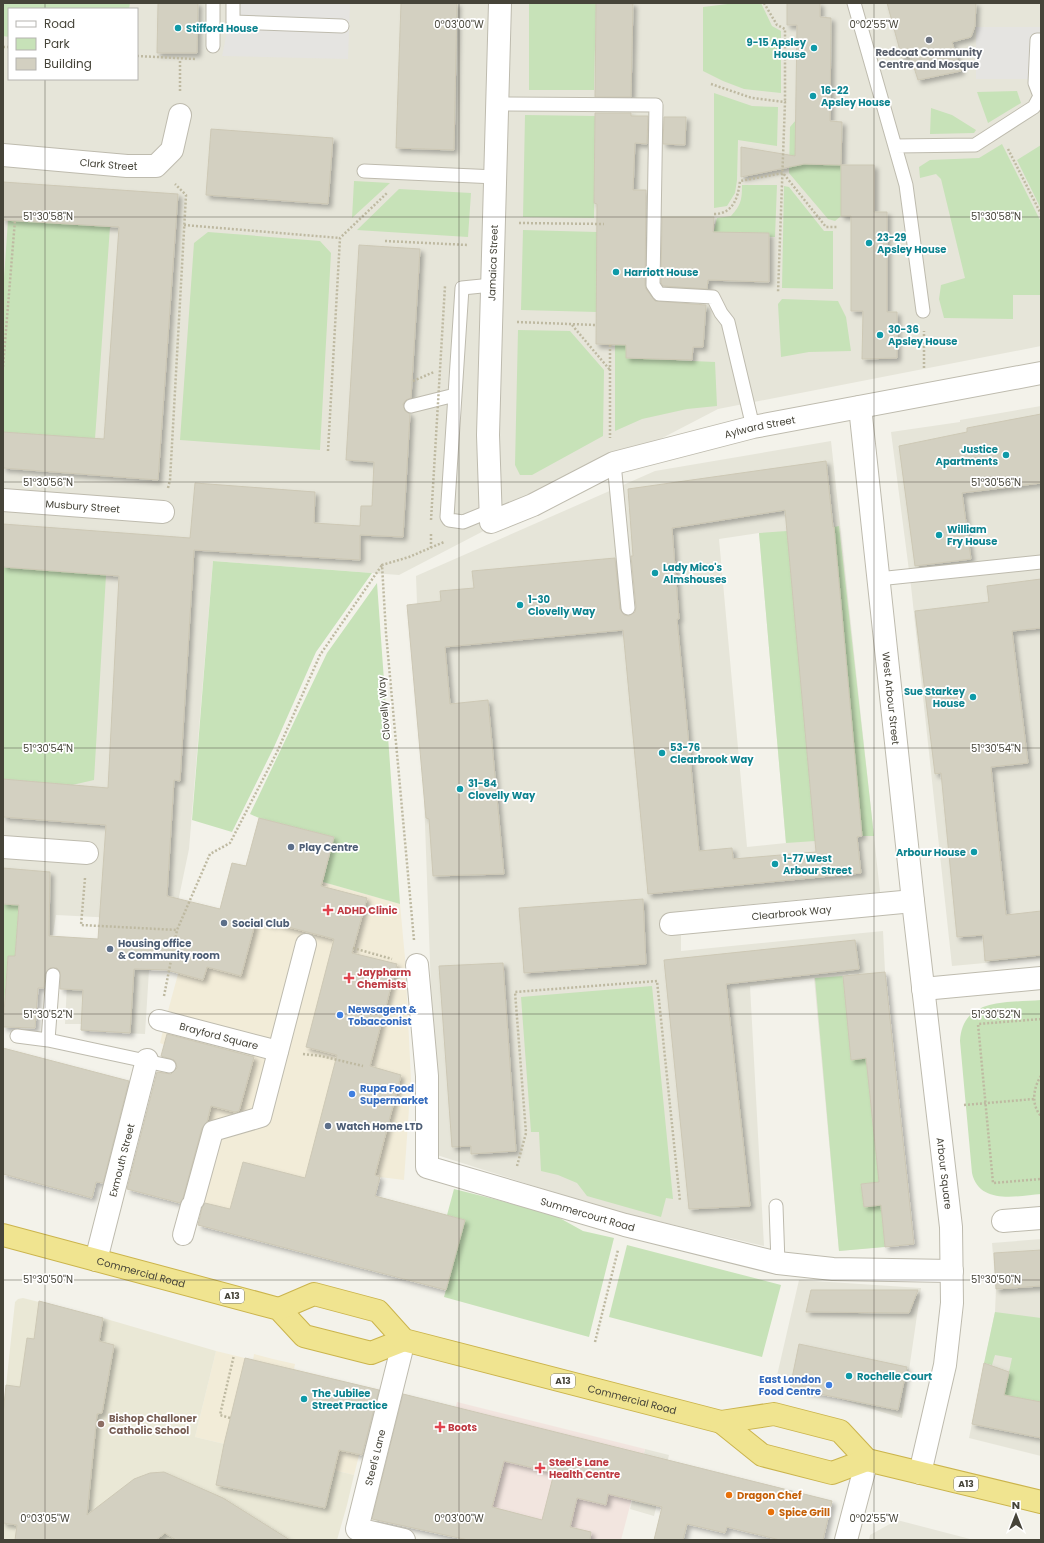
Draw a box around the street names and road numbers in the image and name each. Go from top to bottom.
street label: Clark Street [79,154,138,174]
street label: Jamaica Street [484,224,502,301]
street label: Aylward Street [723,412,797,442]
street label: Musbury Street [45,496,121,516]
street label: West Arbour Street [879,651,904,746]
street label: Clovelly Way [374,675,394,740]
street label: Clearbrook Way [751,901,832,924]
street label: Brayford Square [178,1018,260,1053]
street label: Exmouth Street [105,1122,138,1198]
street label: Arbour Square [933,1137,956,1210]
street label: Summercourt Road [539,1193,637,1235]
street label: Commercial Road [95,1253,187,1291]
road number: A13 [220,1289,244,1303]
road number: A13 [551,1374,575,1388]
street label: Commercial Road [586,1380,678,1418]
street label: Steel's Lane [361,1428,389,1487]
road number: A13 [954,1477,978,1491]

